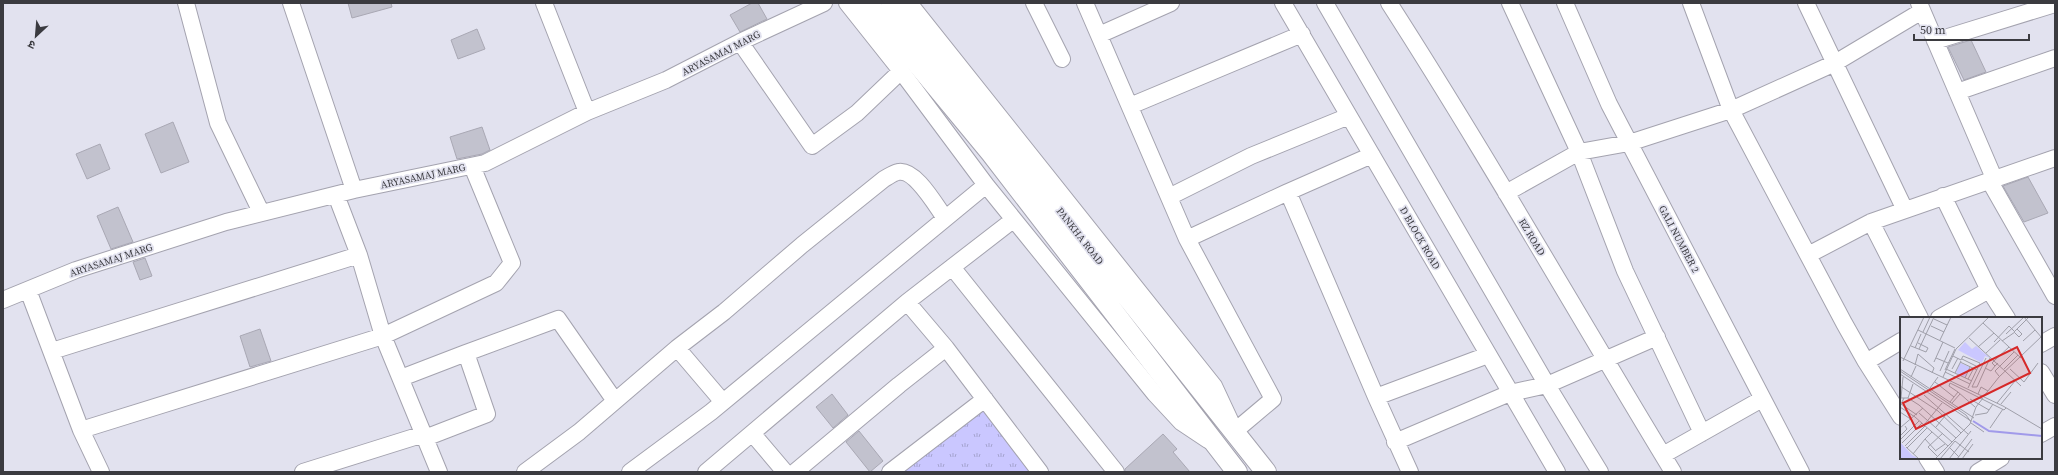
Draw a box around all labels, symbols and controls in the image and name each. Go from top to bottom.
north arrow [16,16,56,56]
scale bar [1914,16,2029,42]
text: 50 m [1920,22,1946,38]
street label: ARYASAMAJ MARG [680,28,763,78]
text: उ [25,36,38,53]
street label: ARYASAMAJ MARG [379,161,467,191]
street label: GALI NUMBER 2 [1656,203,1702,275]
street label: D BLOCK ROAD [1397,204,1443,272]
street label: PANKHA ROAD [1054,205,1106,267]
street label: RZ ROAD [1516,216,1548,258]
street label: ARYASAMAJ MARG [68,240,154,280]
inset map [1900,317,2042,459]

